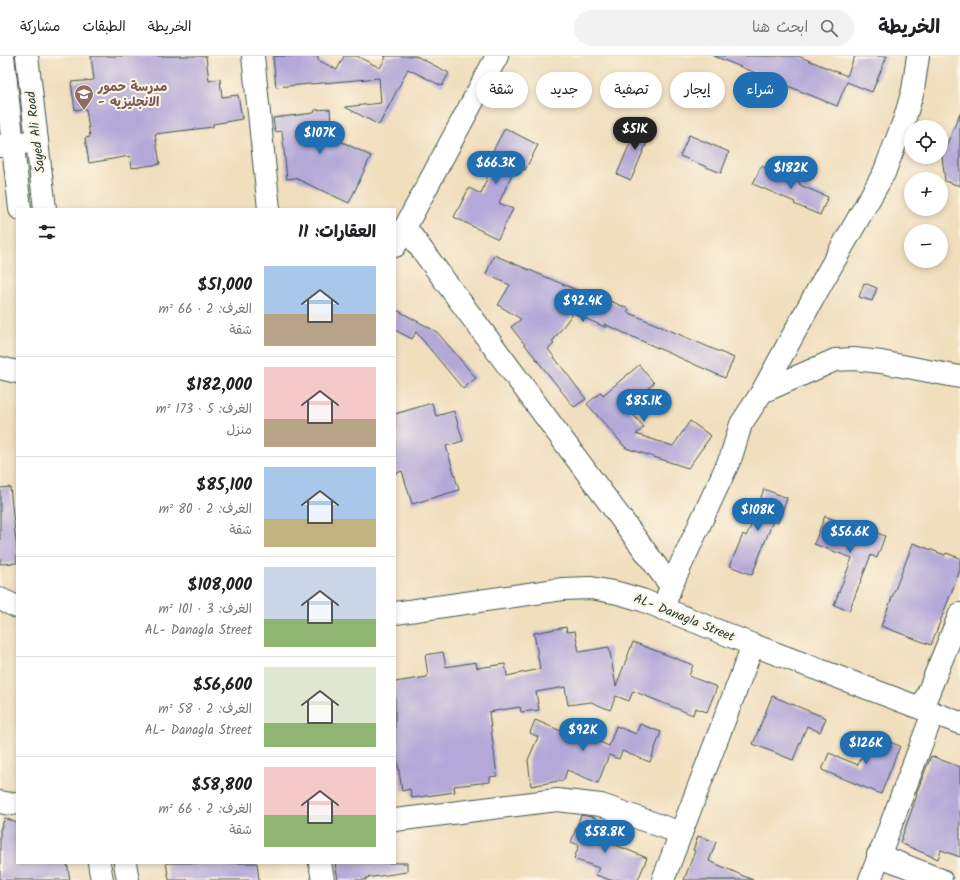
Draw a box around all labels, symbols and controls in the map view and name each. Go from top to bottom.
search box [574,10,854,46]
text: الخريطة [878,13,940,43]
text: مشاركة [20,16,60,38]
text: الطبقات [82,16,126,38]
text: الخريطة [148,16,191,38]
text: ابحث هنا [752,16,808,40]
icon: search [818,17,840,39]
chip: شقة [476,72,528,108]
chip: جديد [536,72,592,108]
chip: تصفية [600,72,662,108]
chip: إيجار [670,72,725,108]
chip: شراء [733,72,788,108]
place label: مدرسة حمور - الانجليزيه [97,77,168,113]
school or university icon: مدرسة حمور - الانجليزيه [73,83,95,111]
street label: Sayed Ali Road [21,89,51,174]
pin: $51K [611,117,659,151]
text: $51K [622,119,648,140]
map controls [904,120,948,268]
button: locate [904,120,948,164]
pin: $107K [292,121,348,155]
text: $107K [304,123,336,144]
pin: $66.3K [463,151,529,185]
text: $66.3K [476,153,516,174]
pin: $182K [763,156,819,190]
text: $182K [774,158,808,179]
button: + [904,172,948,216]
text: العقارات: 11 [298,219,376,246]
icon: filters [36,221,58,243]
button: − [904,224,948,268]
text: $51,000 [198,272,252,299]
icon: home [296,282,344,330]
pin: $92.4K [550,289,616,323]
text: $92.4K [563,291,603,312]
text: الغرف: 2 · 66 m² [158,299,252,320]
text: شقة [229,320,252,341]
text: $182,000 [186,372,252,399]
icon: home [296,383,344,431]
pin: $85.1K [611,389,677,423]
text: $85.1K [626,391,662,412]
text: الغرف: 5 · 173 m² [156,399,252,420]
text: منزل [226,420,252,441]
text: $85,100 [196,472,252,499]
icon: home [296,483,344,531]
pin: $108K [730,498,786,532]
text: الغرف: 2 · 80 m² [159,499,252,520]
text: $108K [741,500,775,521]
text: شقة [229,520,252,541]
pin: $56.6K [817,520,883,554]
text: $56.6K [830,522,870,543]
text: $108,000 [187,572,252,599]
icon: home [296,583,344,631]
street label: AL- Danagla Street [630,588,739,648]
text: الغرف: 3 · 101 m² [158,599,252,620]
text: AL- Danagla Street [145,620,252,641]
text: $56,600 [193,672,252,699]
icon: home [296,683,344,731]
text: الغرف: 2 · 58 m² [158,699,252,720]
pin: $92K [559,718,607,752]
text: AL- Danagla Street [145,720,252,741]
text: $92K [568,720,598,741]
pin: $126K [838,731,894,765]
text: $126K [849,733,883,754]
text: $58,800 [191,772,252,799]
icon: home [296,783,344,831]
text: الغرف: 2 · 66 m² [158,799,252,820]
text: شقة [229,820,252,841]
pin: $58.8K [572,820,638,854]
text: $58.8K [585,822,625,843]

